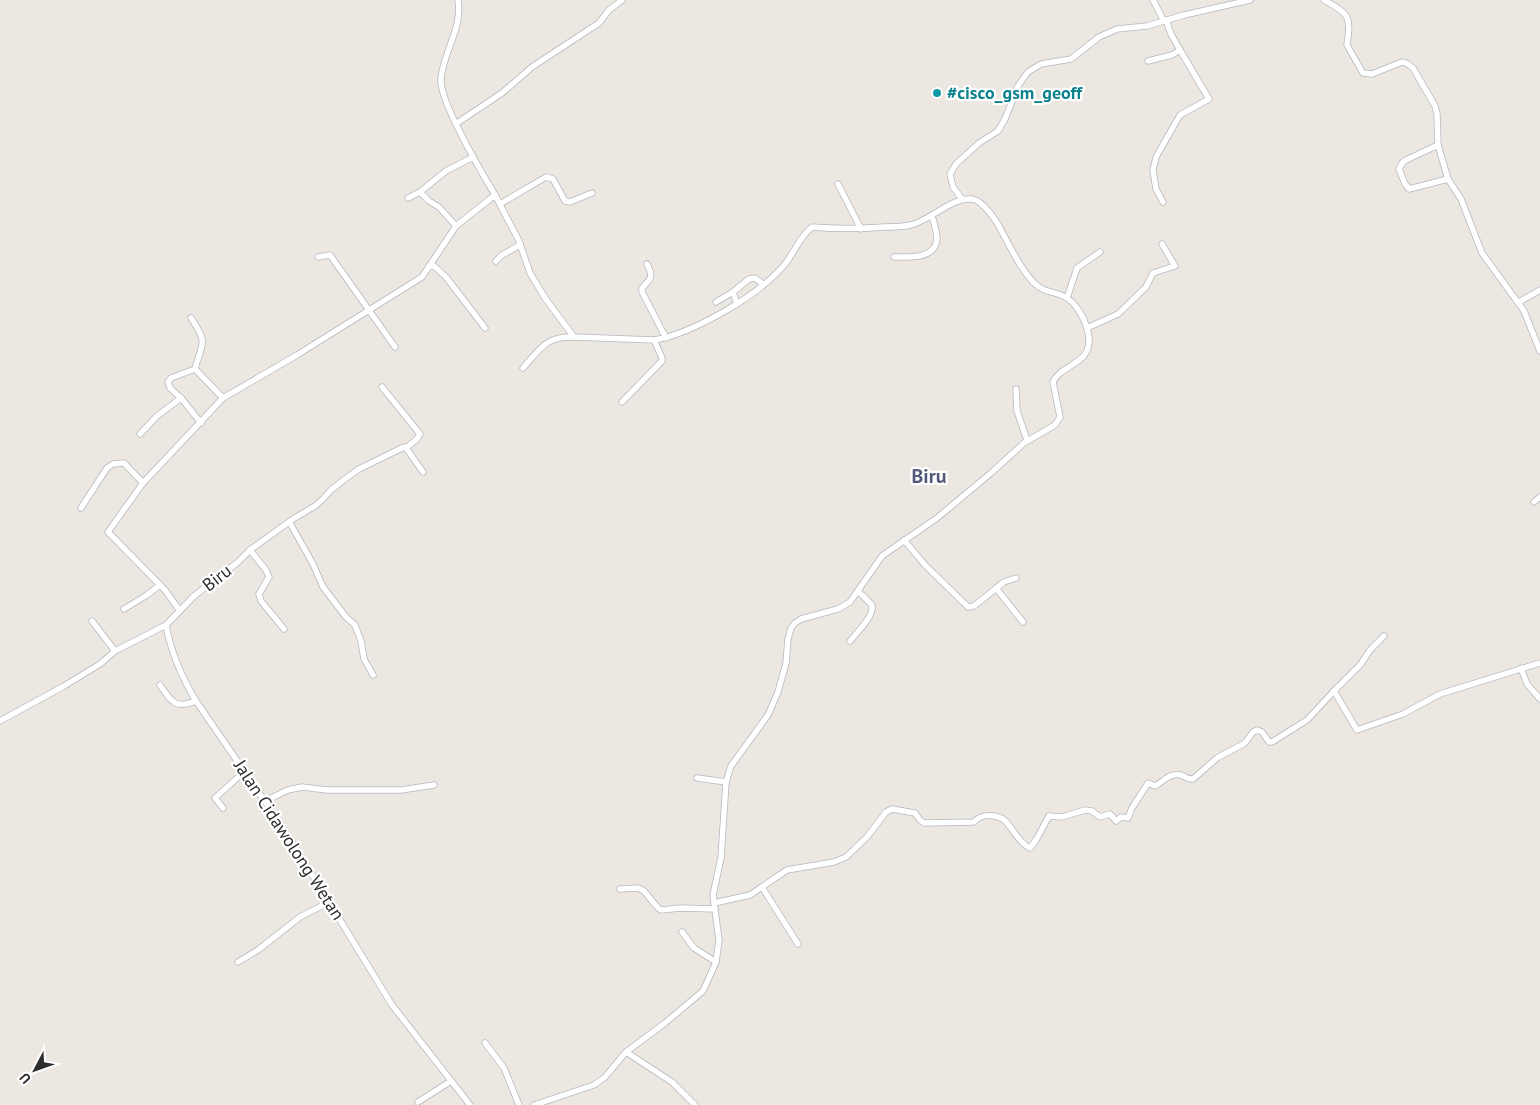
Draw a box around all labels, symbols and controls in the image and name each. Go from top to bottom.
place label: #cisco_gsm_geoff [947,81,1083,104]
marker: #cisco_gsm_geoff [931,87,943,99]
district label: Biru [912,463,946,489]
street label: Biru [197,559,236,596]
street label: Jalan Cidawolong Wetan [228,754,350,924]
north arrow [10,1045,60,1095]
text: U [16,1069,35,1088]

